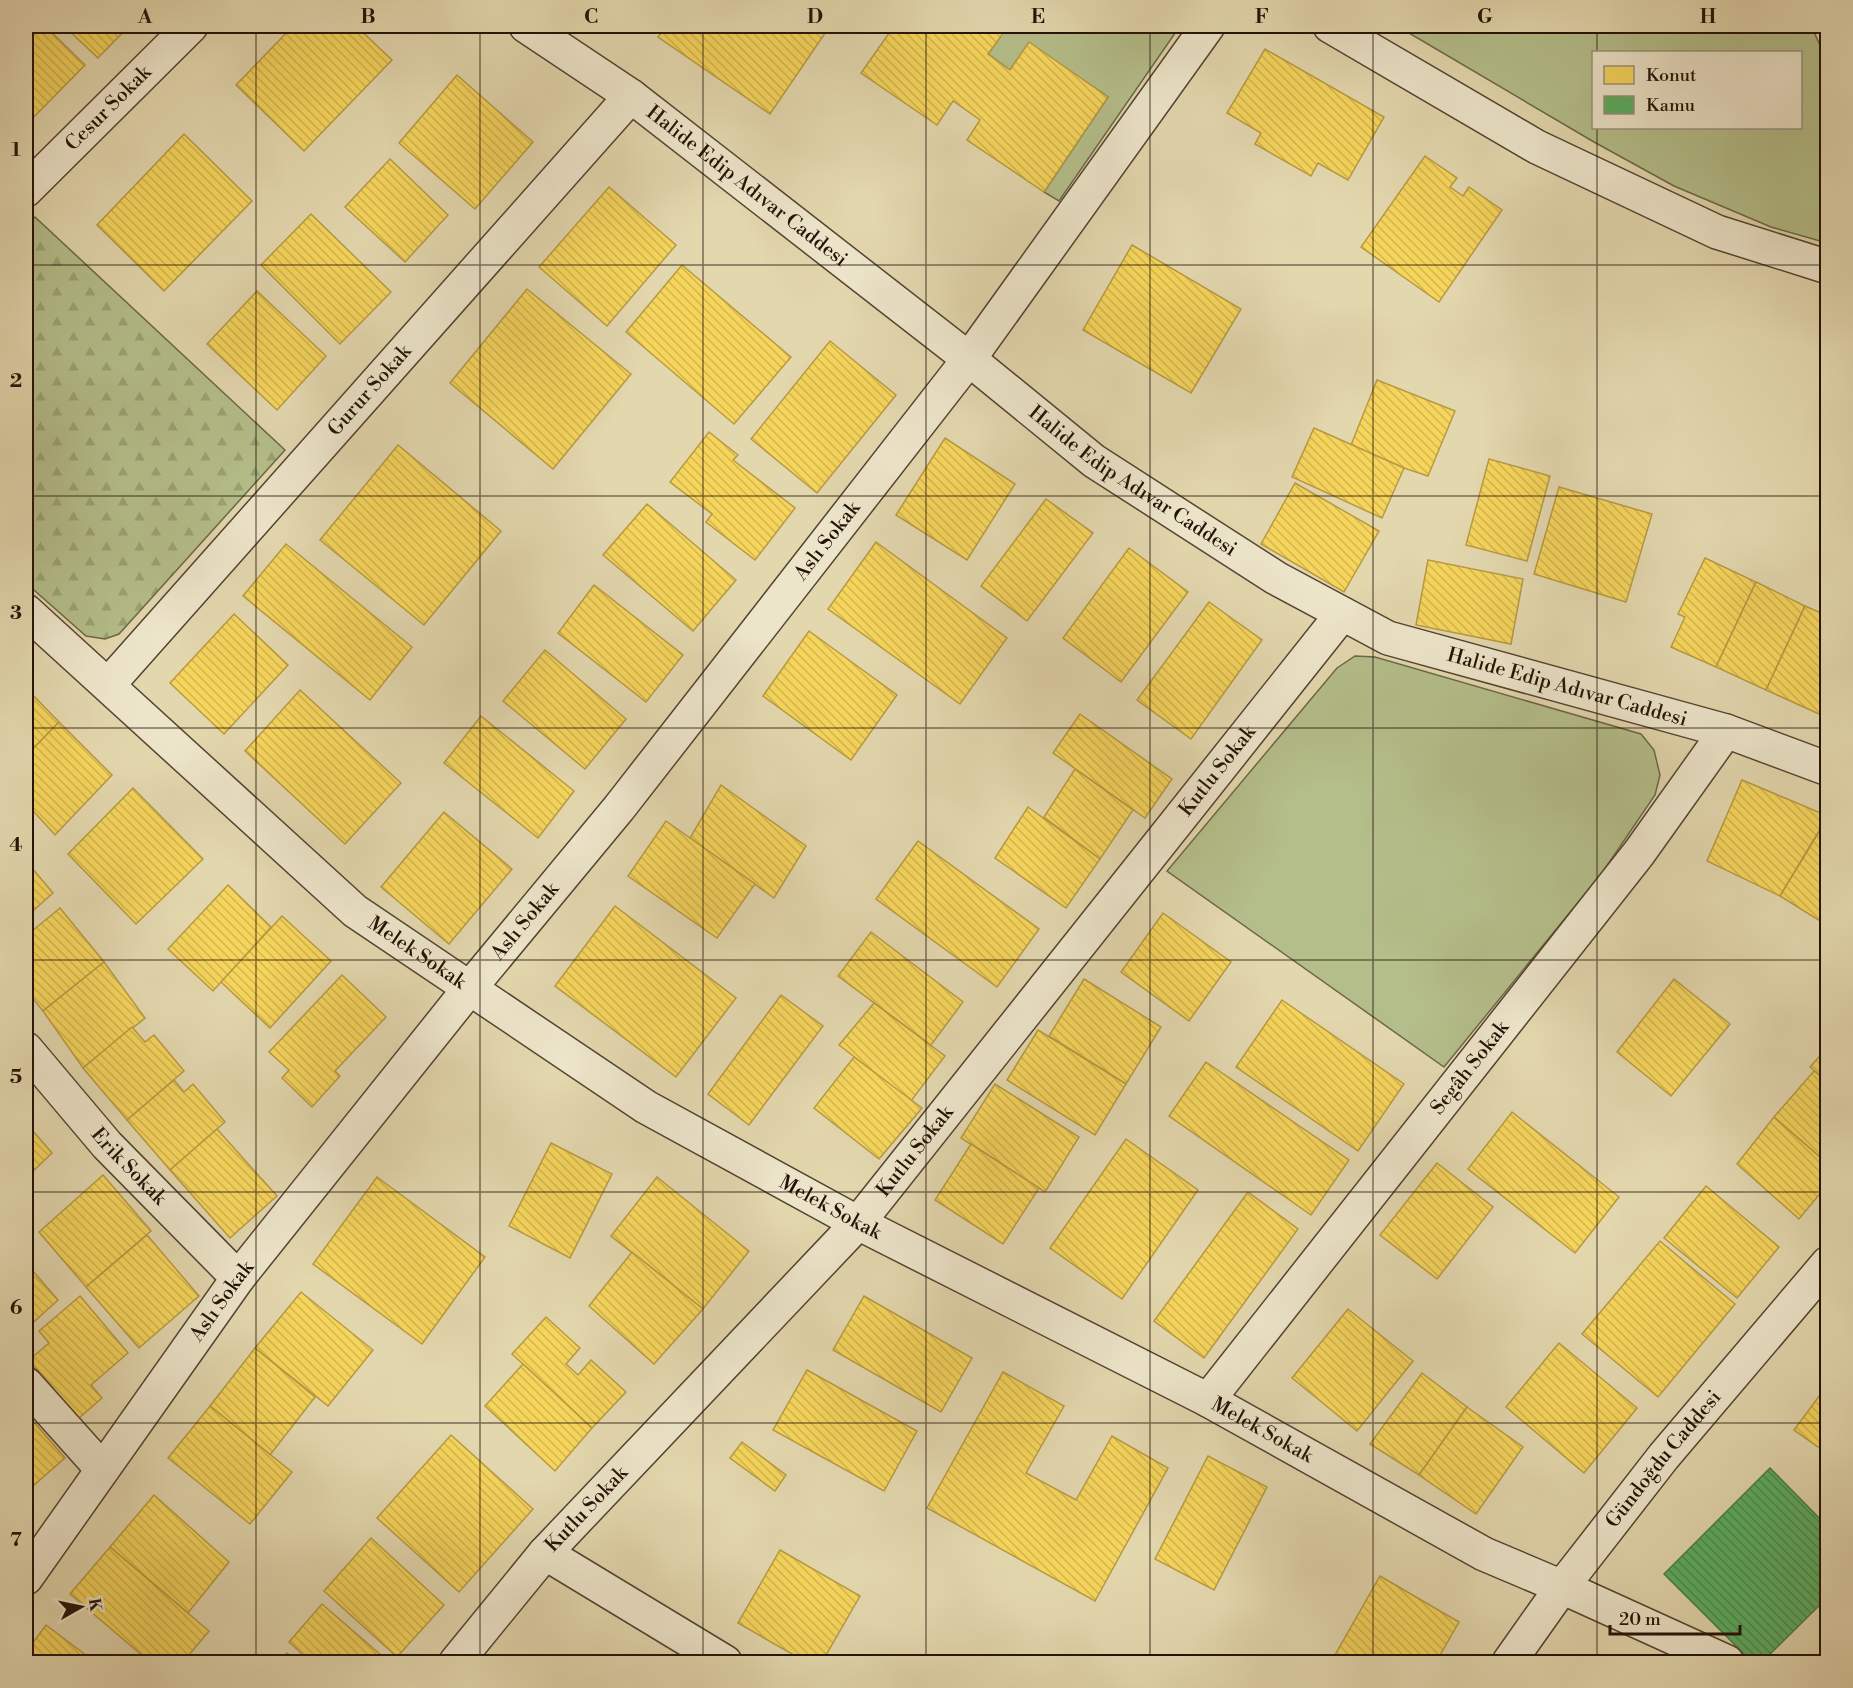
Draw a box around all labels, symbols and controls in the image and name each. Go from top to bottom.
text: A [137,5,153,30]
text: B [360,5,376,30]
text: C [584,5,598,30]
text: D [807,5,823,30]
text: E [1031,5,1045,30]
text: F [1255,5,1269,30]
text: G [1477,5,1493,30]
text: H [1700,5,1717,30]
legend [1592,51,1802,129]
street label: Cesur Sokak [60,59,158,156]
text: Konut [1646,64,1697,87]
text: Kamu [1646,94,1696,117]
street label: Halide Edip Adıvar Caddesi [641,100,853,272]
text: 1 [11,138,21,163]
street label: Gurur Sokak [322,338,418,441]
text: 2 [10,369,22,394]
street label: Halide Edip Adıvar Caddesi [1023,400,1242,562]
street label: Aslı Sokak [788,495,867,586]
text: 3 [10,601,22,626]
street label: Halide Edip Adıvar Caddesi [1444,642,1690,732]
street label: Kutlu Sokak [1173,719,1262,822]
text: 4 [9,833,23,858]
street label: Aslı Sokak [485,876,565,966]
street label: Melek Sokak [363,911,472,996]
street label: Segâh Sokak [1425,1015,1515,1120]
text: 5 [10,1065,22,1090]
street label: Kutlu Sokak [871,1100,960,1202]
street label: Erik Sokak [85,1123,173,1212]
street label: Melek Sokak [775,1170,887,1246]
street label: Aslı Sokak [184,1255,260,1347]
text: 6 [10,1296,23,1321]
street label: Gündoğdu Caddesi [1600,1385,1727,1533]
street label: Melek Sokak [1207,1392,1319,1469]
street label: Kutlu Sokak [540,1460,634,1558]
text: 7 [10,1528,22,1553]
north arrow [51,1577,111,1637]
text: K [84,1597,106,1614]
scale bar [1610,1598,1740,1636]
text: 20 m [1619,1608,1661,1631]

